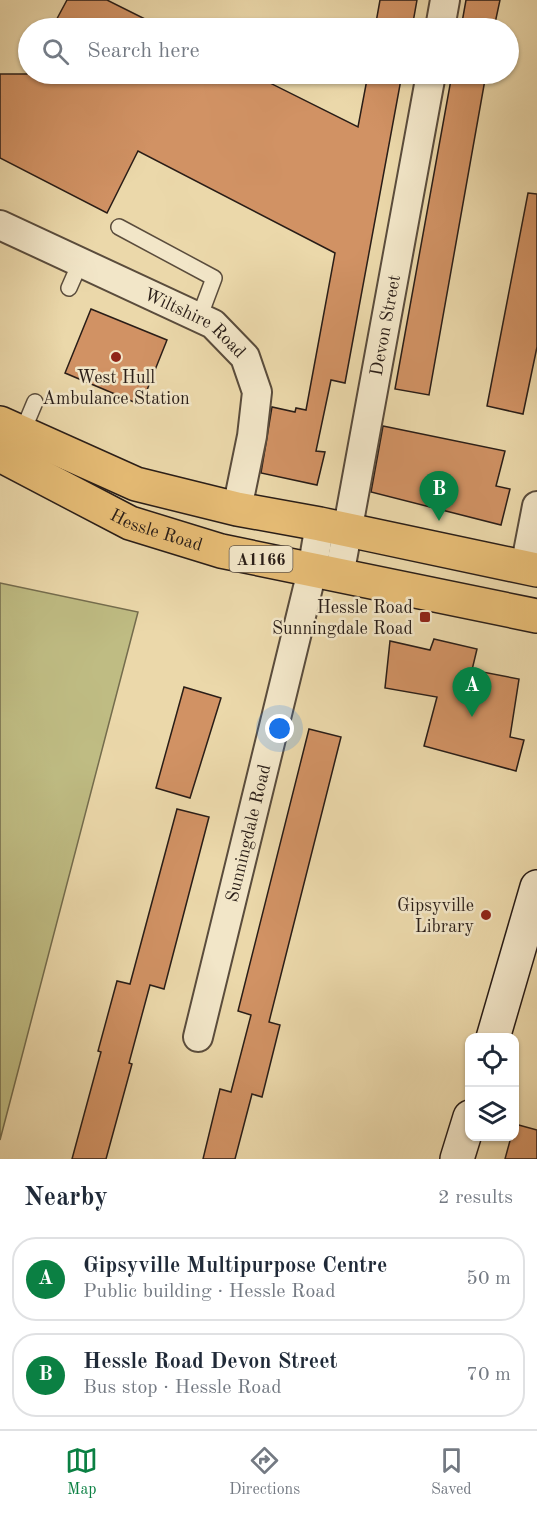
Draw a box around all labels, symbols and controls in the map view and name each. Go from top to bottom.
search box [18,18,519,84]
icon: search [39,35,72,68]
text: Search here [87,40,200,62]
street label: Devon Street [368,273,404,377]
street label: Wiltshire Road [141,285,249,362]
marker: West Hull Ambulance Station [109,350,123,364]
place label: West Hull Ambulance Station [42,369,190,408]
pin: B [420,472,458,521]
street label: Hessle Road [107,506,205,555]
road number: A1166 [230,546,292,572]
place label: Hessle Road Sunningdale Road [272,599,413,638]
marker: Hessle Road Sunningdale Road [418,610,432,624]
pin: A [452,668,492,717]
your location [265,714,294,743]
street label: Sunningdale Road [223,763,274,904]
place label: Gipsyville Library [397,897,474,936]
marker: Gipsyville Library [479,908,493,922]
map controls [465,1033,519,1141]
button: locate [465,1033,519,1087]
button: layers [465,1087,519,1141]
text: Nearby [24,1185,108,1211]
text: 2 results [438,1188,513,1208]
text: Gipsyville Multipurpose Centre [83,1255,387,1277]
text: A [38,1269,53,1289]
text: 50 m [466,1269,511,1289]
text: Public building · Hessle Road [83,1282,336,1302]
text: Hessle Road Devon Street [83,1351,338,1373]
text: B [38,1365,53,1385]
text: 70 m [466,1365,511,1385]
text: Bus stop · Hessle Road [83,1378,282,1398]
tab: Map [65,1444,98,1500]
tab: Directions [229,1444,300,1500]
tab: Saved [431,1444,472,1500]

